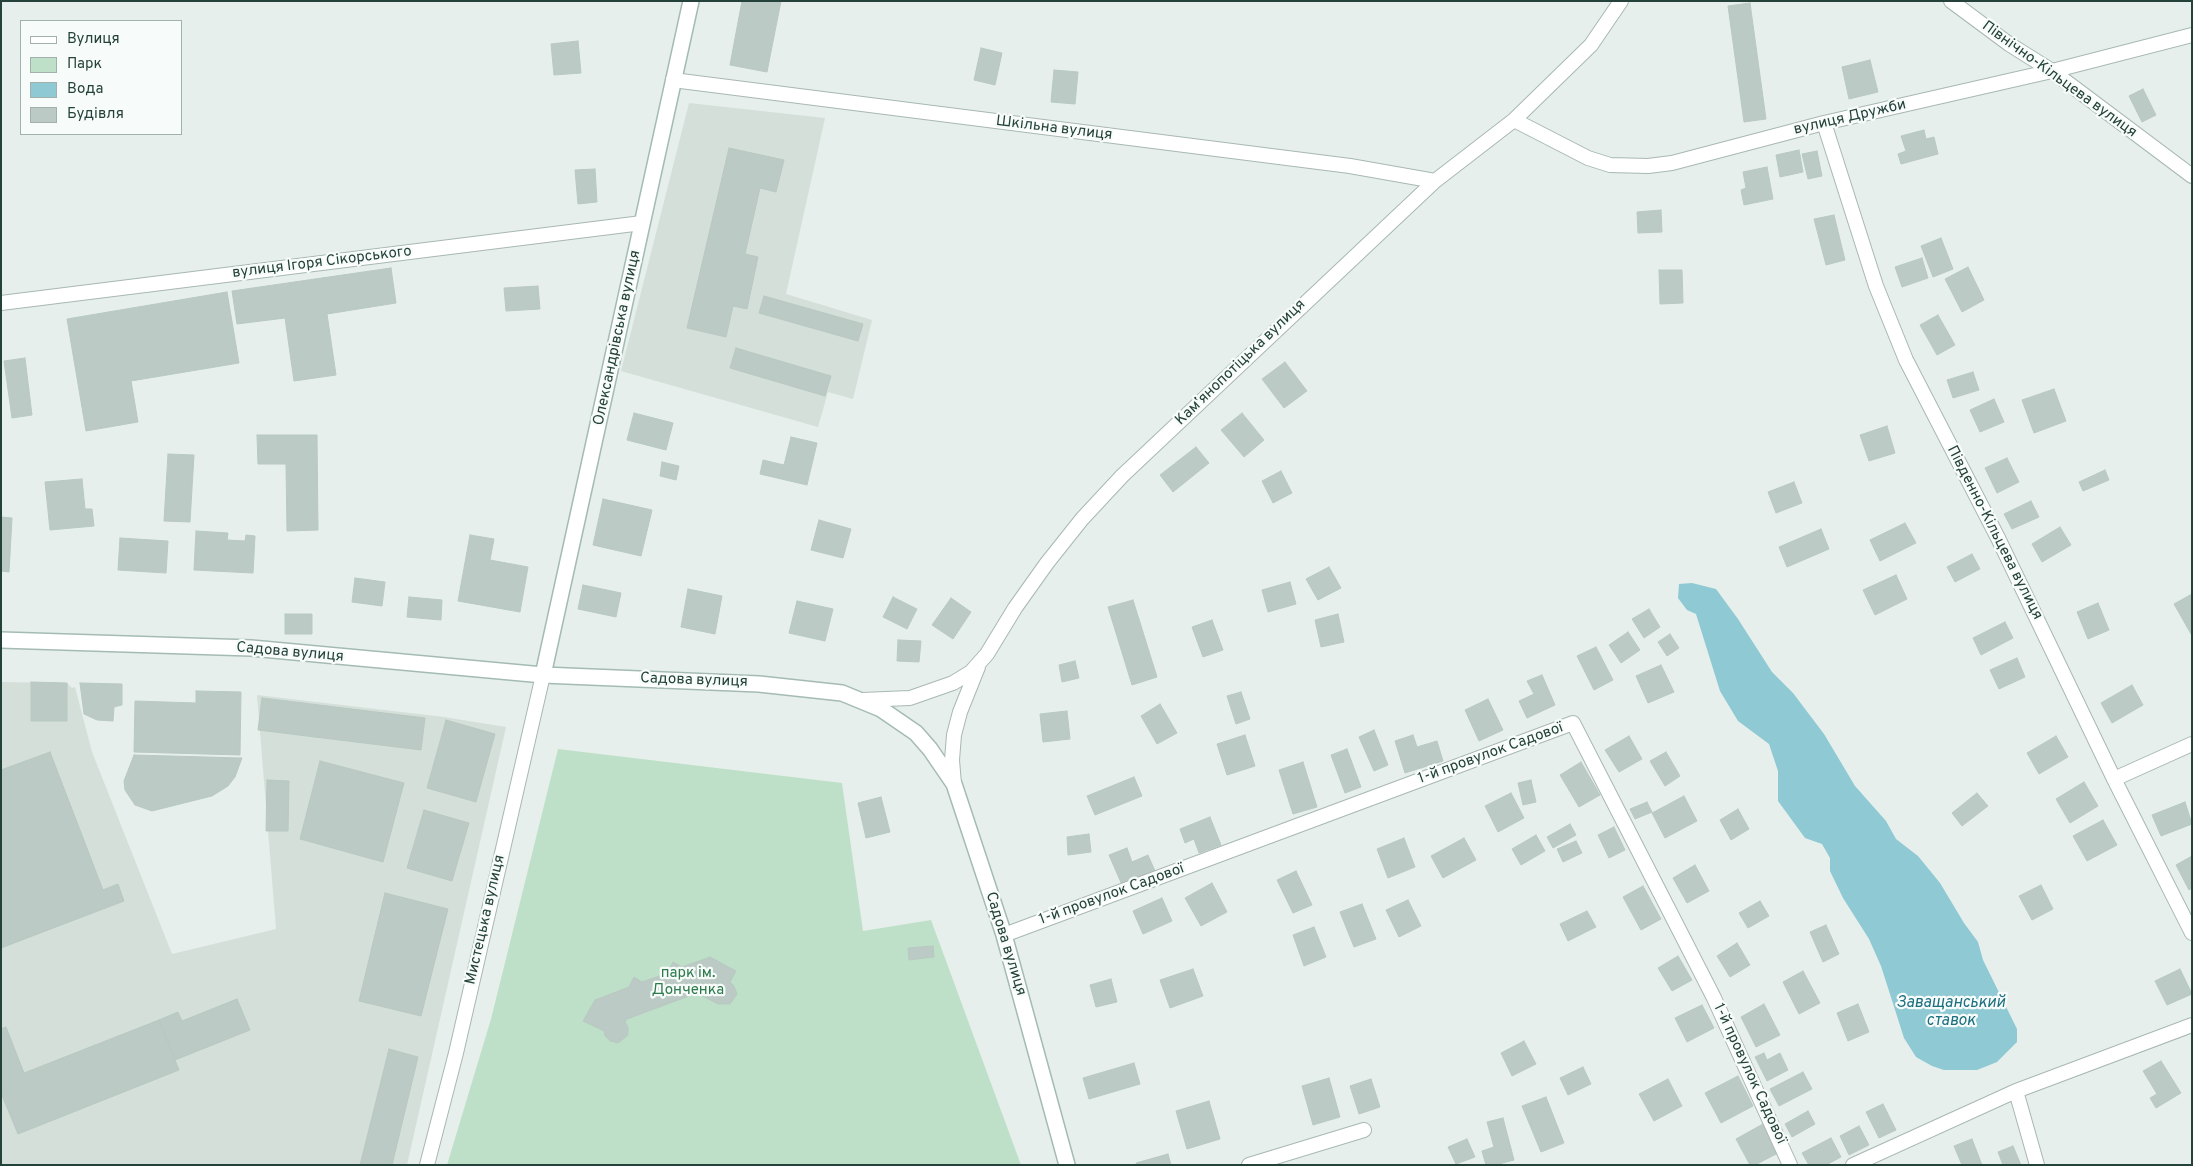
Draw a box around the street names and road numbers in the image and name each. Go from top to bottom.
street label: Північно-Кільцева вулиця [1978,18,2140,142]
street label: вулиця Дружби [1792,96,1908,140]
street label: Шкільна вулиця [995,113,1113,145]
street label: вулиця Ігоря Сікорського [231,243,413,283]
street label: Олександрівська вулиця [591,249,645,427]
street label: Камʼянопотіцька вулиця [1172,296,1310,430]
street label: Південно-Кільцева вулиця [1942,443,2046,623]
street label: Садова вулиця [236,639,344,667]
street label: Садова вулиця [640,670,748,692]
street label: 1-й провулок Садової [1416,719,1566,789]
street label: Мистецька вулиця [462,853,510,987]
street label: 1-й провулок Садової [1037,860,1187,930]
street label: Садова вулиця [981,890,1029,998]
street label: 1-й провулок Садової [1709,1001,1789,1147]

